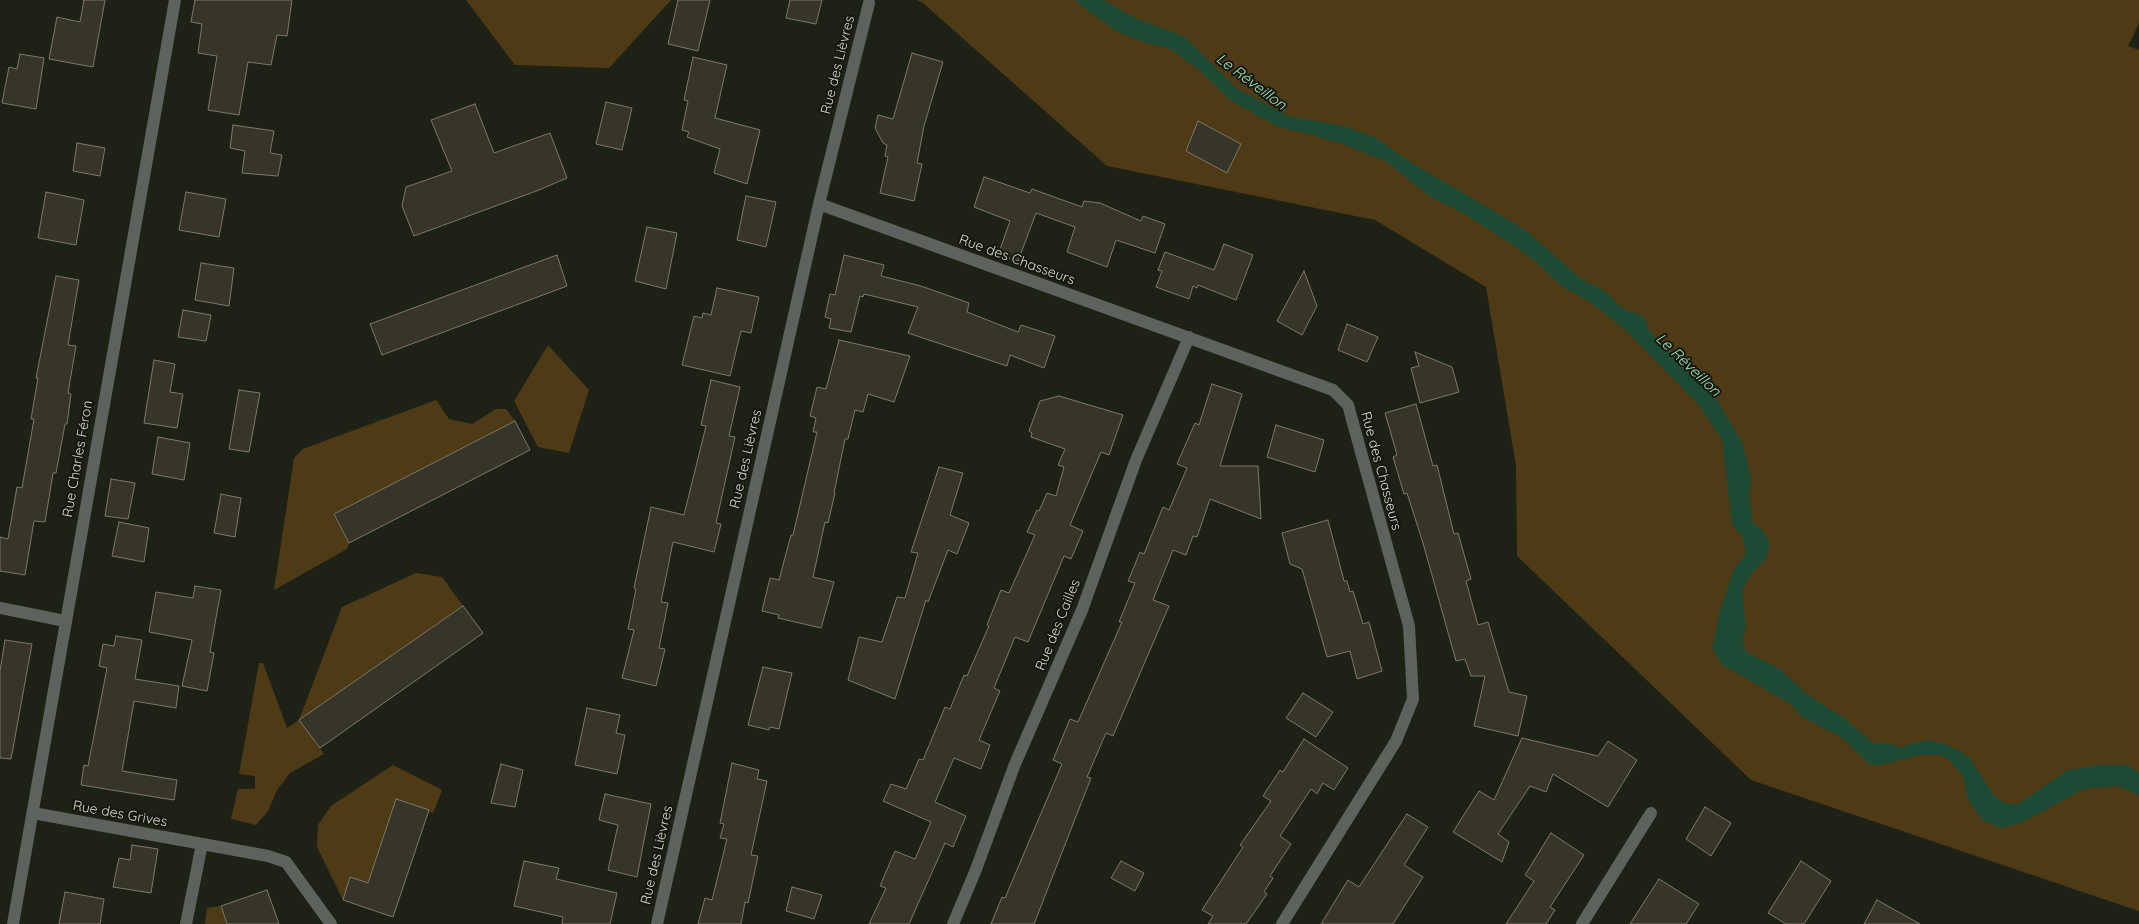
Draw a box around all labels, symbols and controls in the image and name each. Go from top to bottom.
street label: Rue des Lièvres [818,14,858,116]
water label: Le Réveillon [1212,50,1290,114]
street label: Rue des Chasseurs [957,231,1077,289]
water label: Le Réveillon [1652,330,1724,400]
street label: Rue Charles Féron [59,399,97,519]
street label: Rue des Lièvres [726,408,766,510]
street label: Rue des Chasseurs [1357,410,1405,532]
street label: Rue des Cailles [1032,577,1084,673]
street label: Rue des Grives [71,797,169,831]
street label: Rue des Lièvres [637,804,677,906]

